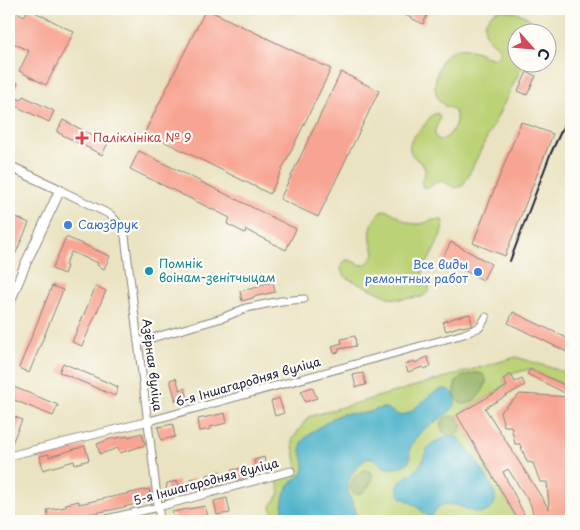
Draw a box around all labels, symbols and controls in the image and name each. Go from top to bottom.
north arrow [508,22,558,72]
text: С [532,45,556,64]
place label: Паліклініка № 9 [93,128,192,146]
marker: Паліклініка № 9 [75,131,89,145]
place label: Саюздрук [78,215,139,233]
marker: Саюздрук [62,219,74,231]
place label: Помнік воінам-зенітчыцам [159,254,276,286]
place label: Все виды ремонтных работ [365,255,468,287]
marker: Помнік воінам-зенітчыцам [143,265,155,277]
marker: Все виды ремонтных работ [472,266,484,278]
street label: Азёрная вуліца [138,318,168,413]
street label: 6-я Іншагародняя вуліца [173,352,323,410]
street label: 5-я Іншагародняя вуліца [131,453,281,509]

